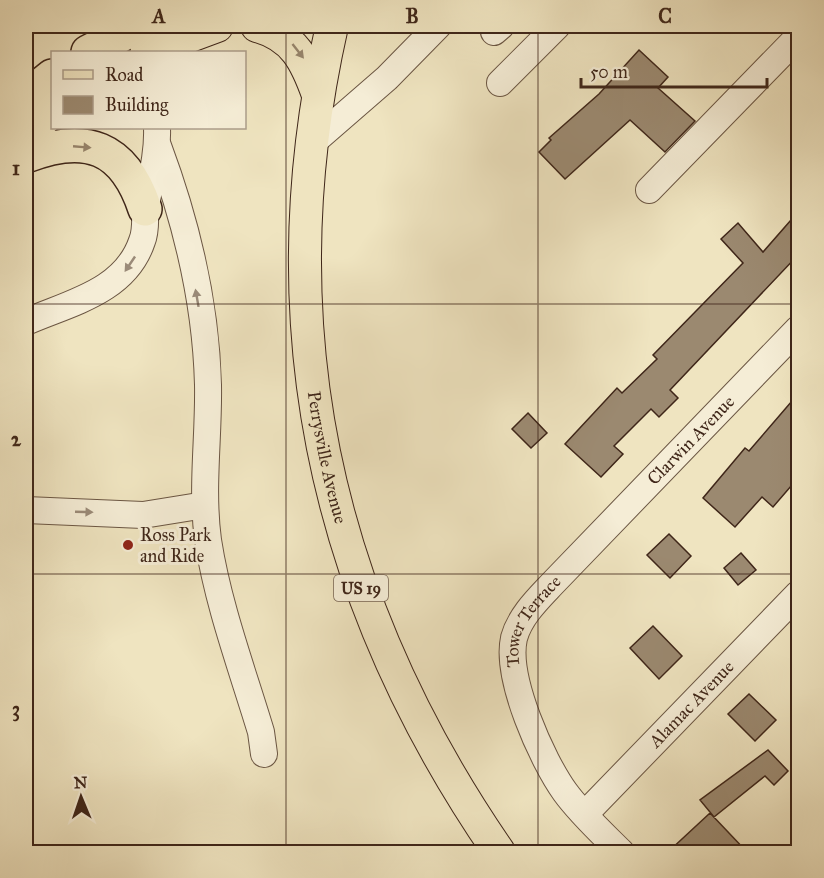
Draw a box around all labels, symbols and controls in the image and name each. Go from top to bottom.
text: A [150,4,166,28]
text: B [405,4,419,28]
text: C [658,4,672,28]
one-way arrow [291,43,304,59]
legend [51,51,246,129]
scale bar [581,51,767,89]
text: 50 m [590,61,628,83]
text: Road [105,64,143,86]
text: Building [105,94,169,117]
one-way arrow [73,142,92,152]
text: 1 [12,156,20,180]
one-way arrow [124,255,135,272]
one-way arrow [193,289,202,308]
street label: Perrysville Avenue [303,390,352,526]
street label: Clarwin Avenue [643,391,739,490]
text: 2 [11,427,22,451]
one-way arrow [74,507,93,516]
place label: Ross Park and Ride [140,524,212,567]
marker: Ross Park and Ride [121,538,135,552]
street label: Tower Terrace [502,571,566,668]
road number: US 19 [334,575,388,601]
street label: Alamac Avenue [644,656,739,753]
text: 3 [12,697,20,722]
north arrow [51,767,111,827]
text: N [73,773,88,792]

